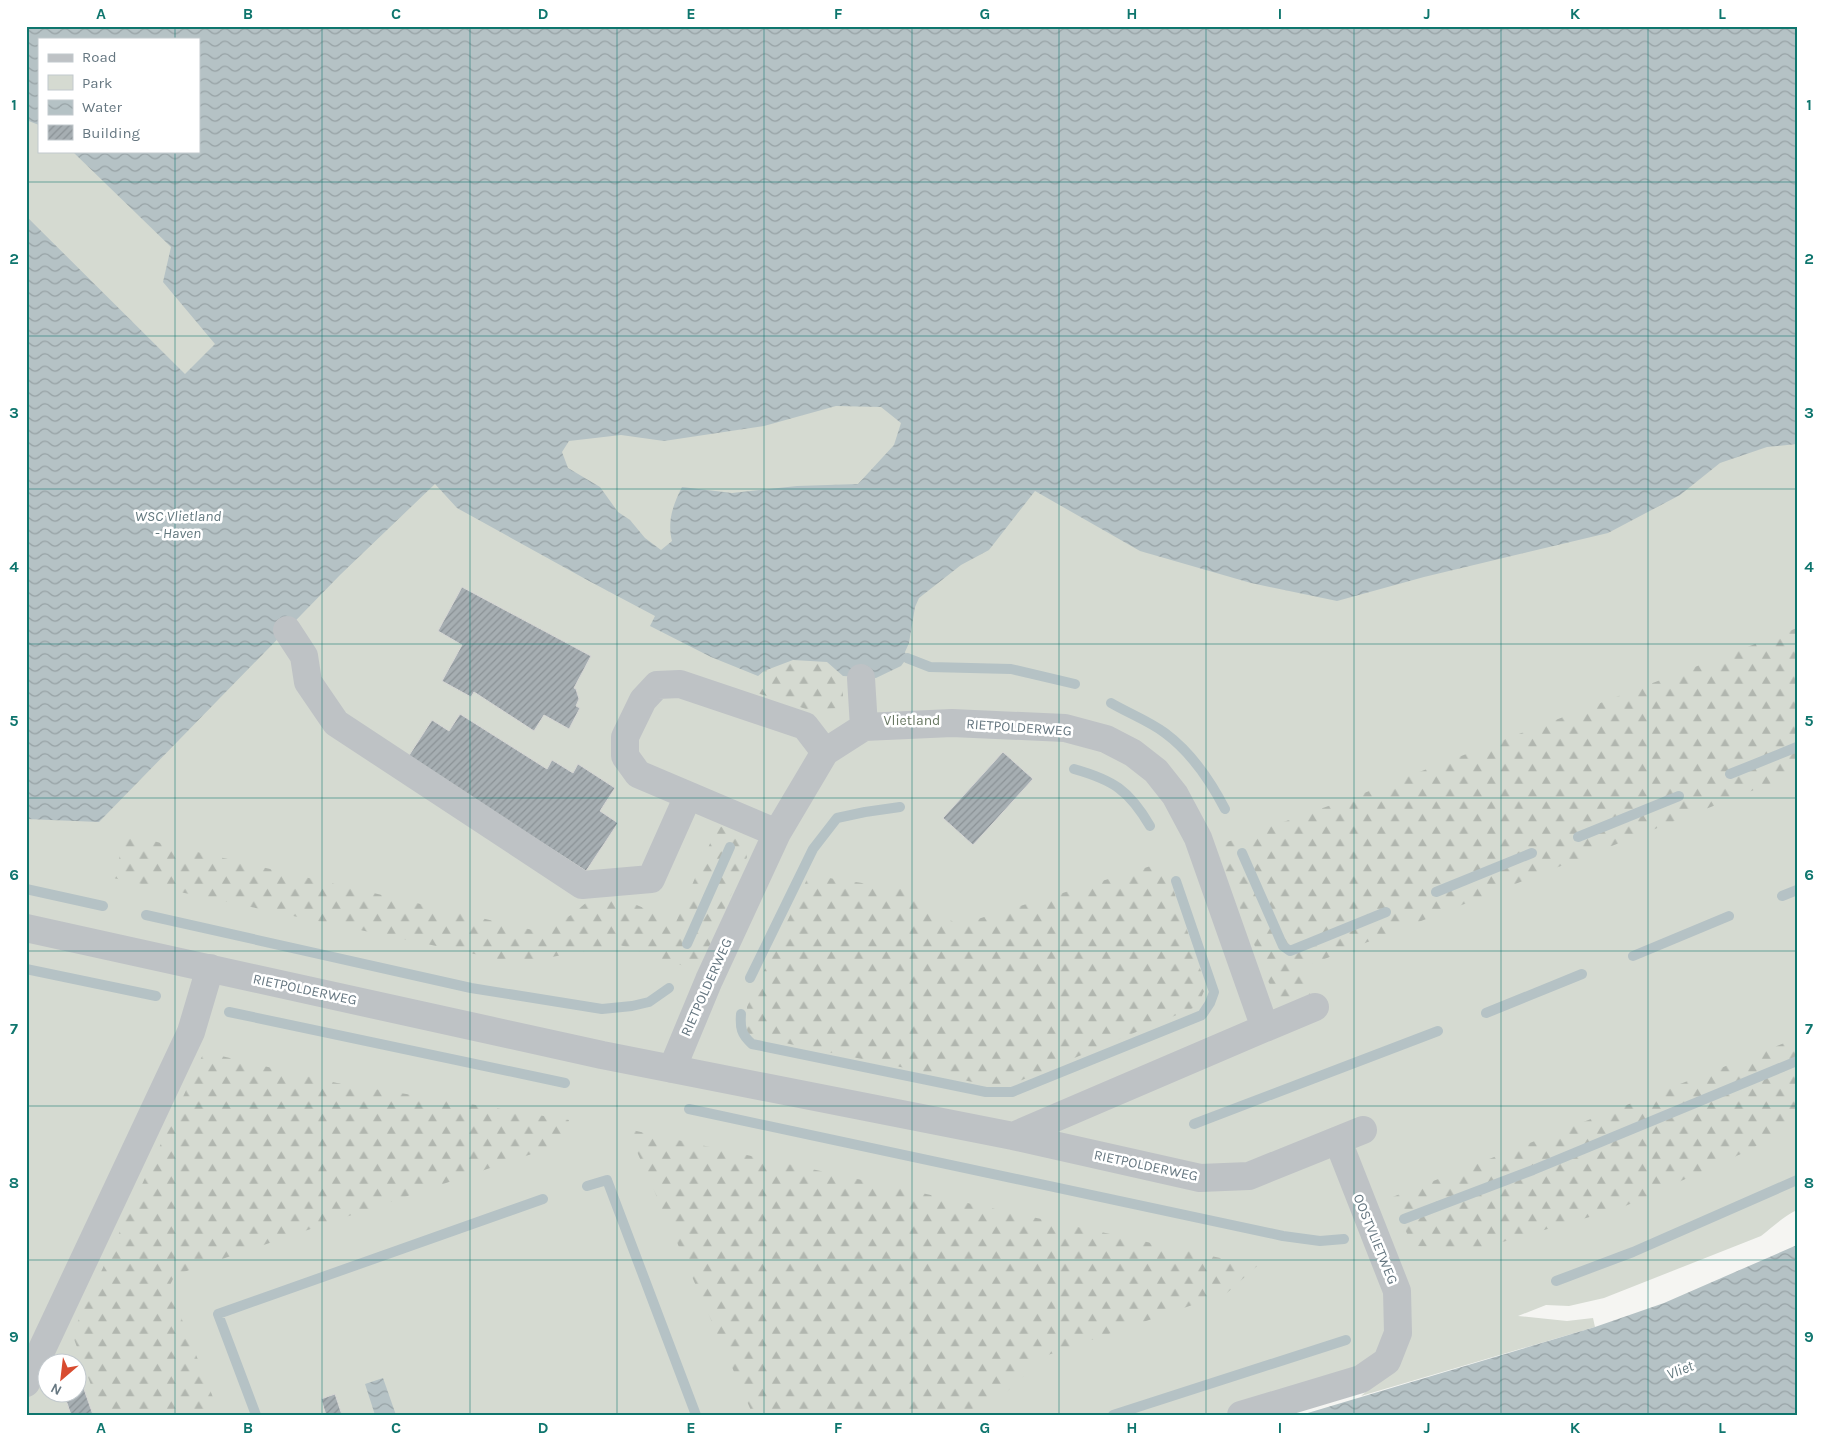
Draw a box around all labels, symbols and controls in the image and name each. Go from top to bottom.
text: A [96,4,106,23]
text: B [243,4,253,23]
text: C [391,4,401,23]
text: D [538,4,549,23]
text: E [686,4,696,23]
text: F [834,4,843,23]
text: G [980,4,990,23]
text: H [1126,4,1138,23]
text: I [1278,4,1282,23]
text: J [1423,4,1431,23]
text: K [1570,4,1581,23]
text: L [1718,4,1726,23]
legend [38,38,200,152]
text: Road [82,48,117,66]
text: Park [82,74,112,92]
text: 1 [11,95,17,114]
text: 1 [1806,95,1812,114]
text: Water [82,98,123,116]
text: Building [82,124,140,142]
text: 2 [9,249,19,268]
text: 2 [1804,249,1814,268]
text: 3 [9,403,19,422]
text: 3 [1804,403,1814,422]
water label: WSC Vlietland - Haven [135,507,221,542]
text: 4 [9,557,19,576]
text: 4 [1804,557,1814,576]
text: 5 [9,711,19,730]
text: 5 [1804,711,1814,730]
park label: Vlietland [884,712,940,729]
street label: RIETPOLDERWEG [966,715,1072,740]
text: 6 [9,865,19,884]
text: 6 [1804,865,1814,884]
street label: RIETPOLDERWEG [677,935,736,1039]
street label: RIETPOLDERWEG [251,970,358,1009]
text: 7 [10,1019,18,1038]
text: 7 [1805,1019,1813,1038]
street label: RIETPOLDERWEG [1092,1146,1199,1185]
text: 8 [9,1173,19,1192]
text: 8 [1804,1173,1814,1192]
street label: OOSTVLIETWEG [1350,1191,1401,1287]
text: 9 [9,1327,19,1346]
text: 9 [1804,1327,1814,1346]
north arrow [38,1354,88,1404]
water label: Vliet [1664,1356,1697,1383]
text: N [48,1379,65,1399]
text: A [96,1418,106,1437]
text: B [243,1418,253,1437]
text: C [391,1418,401,1437]
text: D [538,1418,549,1437]
text: E [686,1418,696,1437]
text: F [834,1418,843,1437]
text: G [980,1418,990,1437]
text: H [1126,1418,1138,1437]
text: I [1278,1418,1282,1437]
text: J [1423,1418,1431,1437]
text: K [1570,1418,1581,1437]
text: L [1718,1418,1726,1437]

